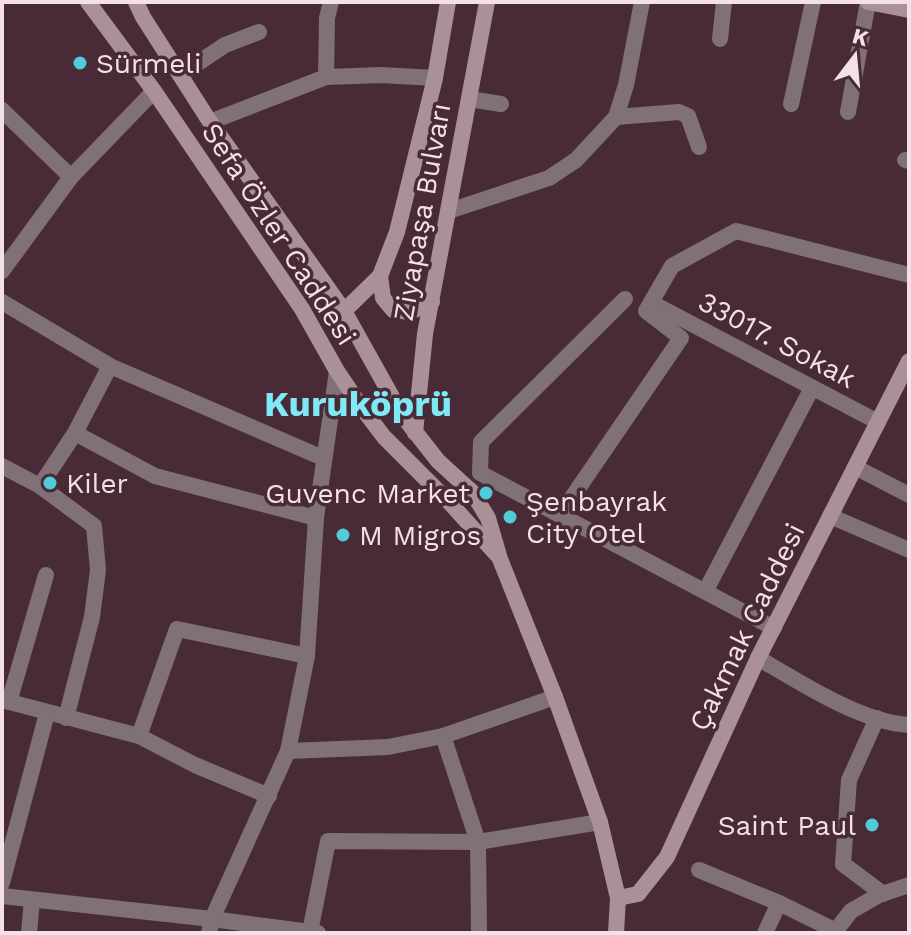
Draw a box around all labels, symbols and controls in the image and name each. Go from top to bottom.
north arrow [815,16,895,96]
text: K [850,23,872,52]
place label: Sürmeli [96,47,201,80]
marker: Sürmeli [71,54,89,72]
street label: Ziyapaşa Bulvarı [387,101,457,323]
street label: Sefa Özler Caddesi [195,117,363,351]
street label: 33017. Sokak [693,285,861,395]
district label: Kuruköprü [264,383,452,425]
place label: Kiler [66,467,128,500]
marker: Kiler [41,474,59,492]
place label: Guvenc Market [265,477,470,510]
marker: Guvenc Market [477,484,495,502]
place label: Şenbayrak City Otel [526,485,667,550]
marker: Şenbayrak City Otel [501,508,519,526]
street label: Çakmak Caddesi [682,518,812,736]
place label: M Migros [359,519,481,552]
marker: M Migros [334,526,352,544]
place label: Saint Paul [718,809,856,842]
marker: Saint Paul [863,816,881,834]

